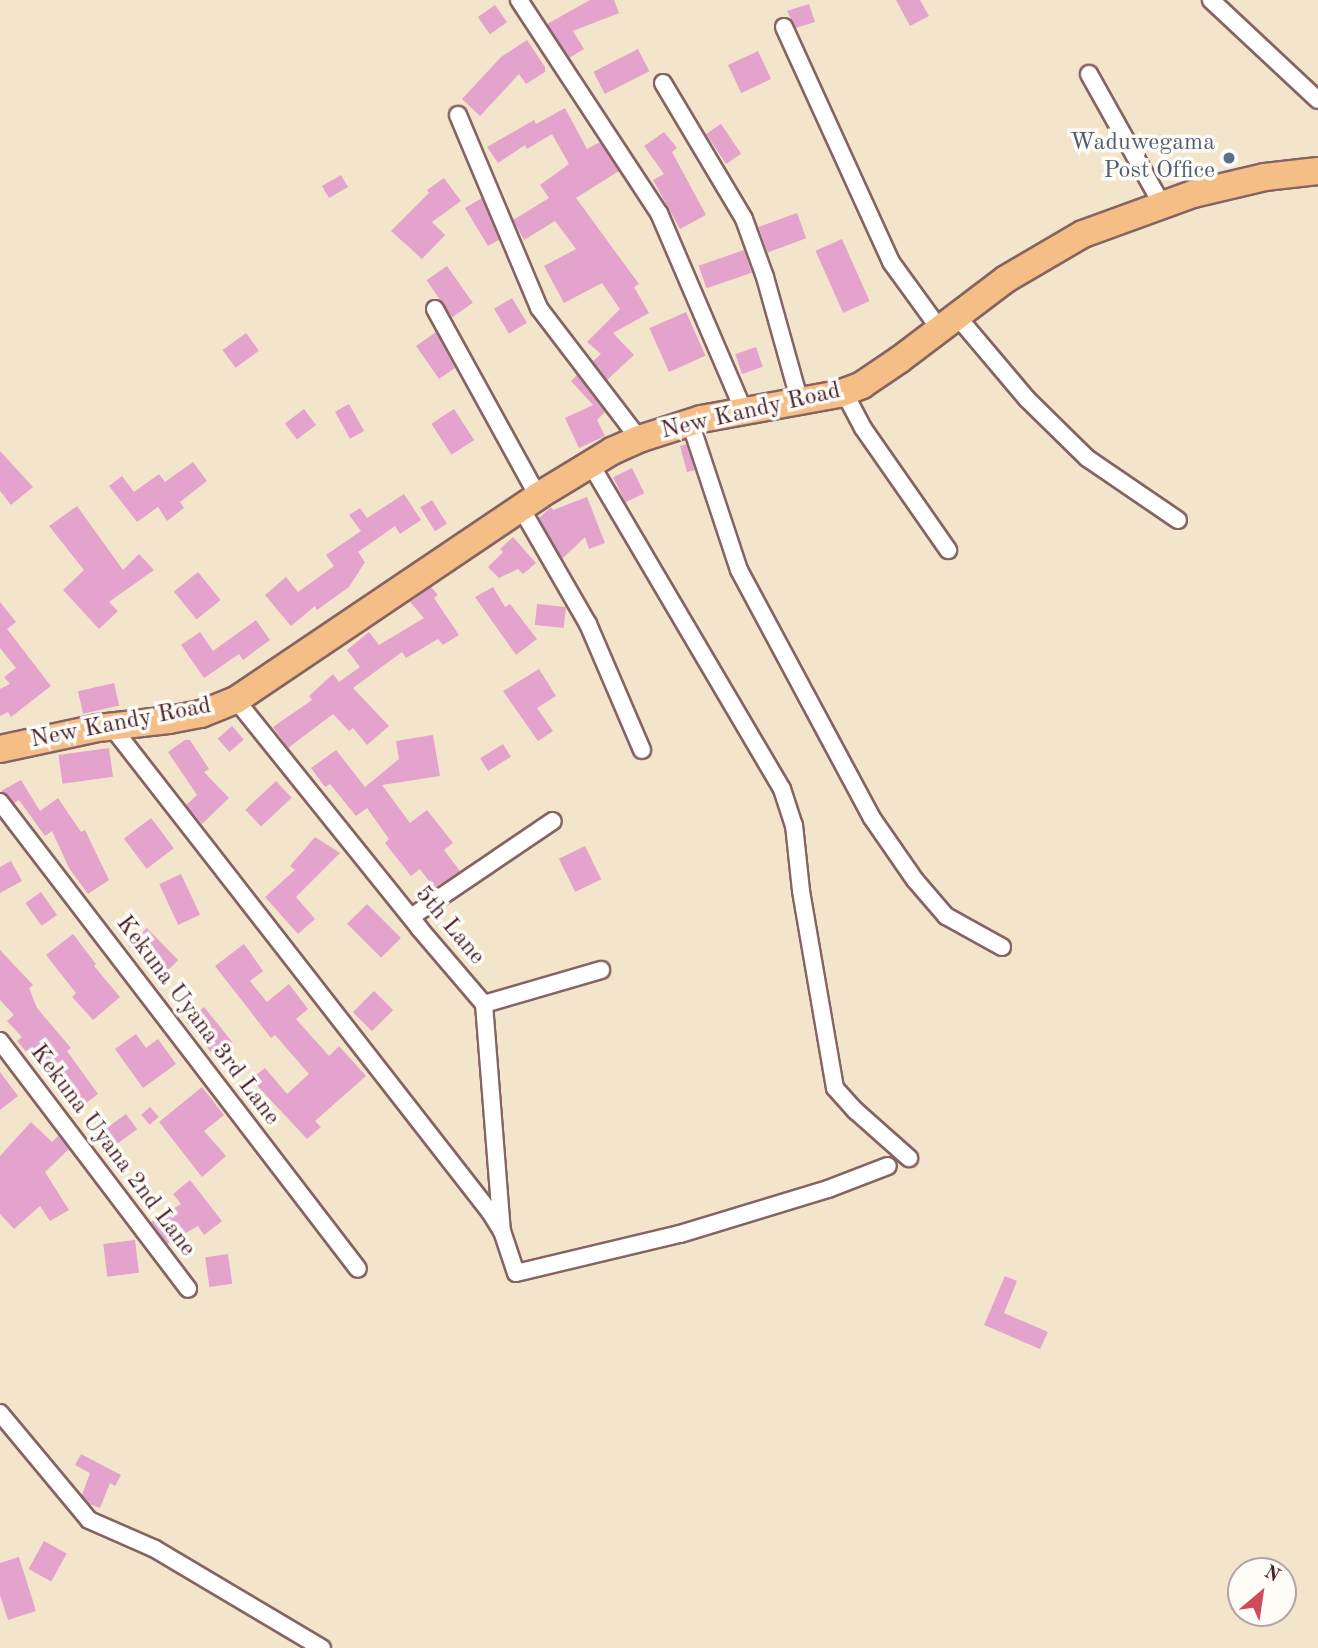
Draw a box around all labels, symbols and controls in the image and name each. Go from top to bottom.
place label: Waduwegama Post Office [1070,130,1215,186]
marker: Waduwegama Post Office [1221,150,1237,166]
street label: New Kandy Road [658,377,844,447]
street label: New Kandy Road [28,692,214,756]
street label: 5th Lane [408,881,490,971]
street label: Kekuna Uyana 3rd Lane [109,910,285,1132]
street label: Kekuna Uyana 2nd Lane [23,1039,201,1263]
north arrow [1227,1557,1297,1627]
text: N [1260,1563,1282,1587]

